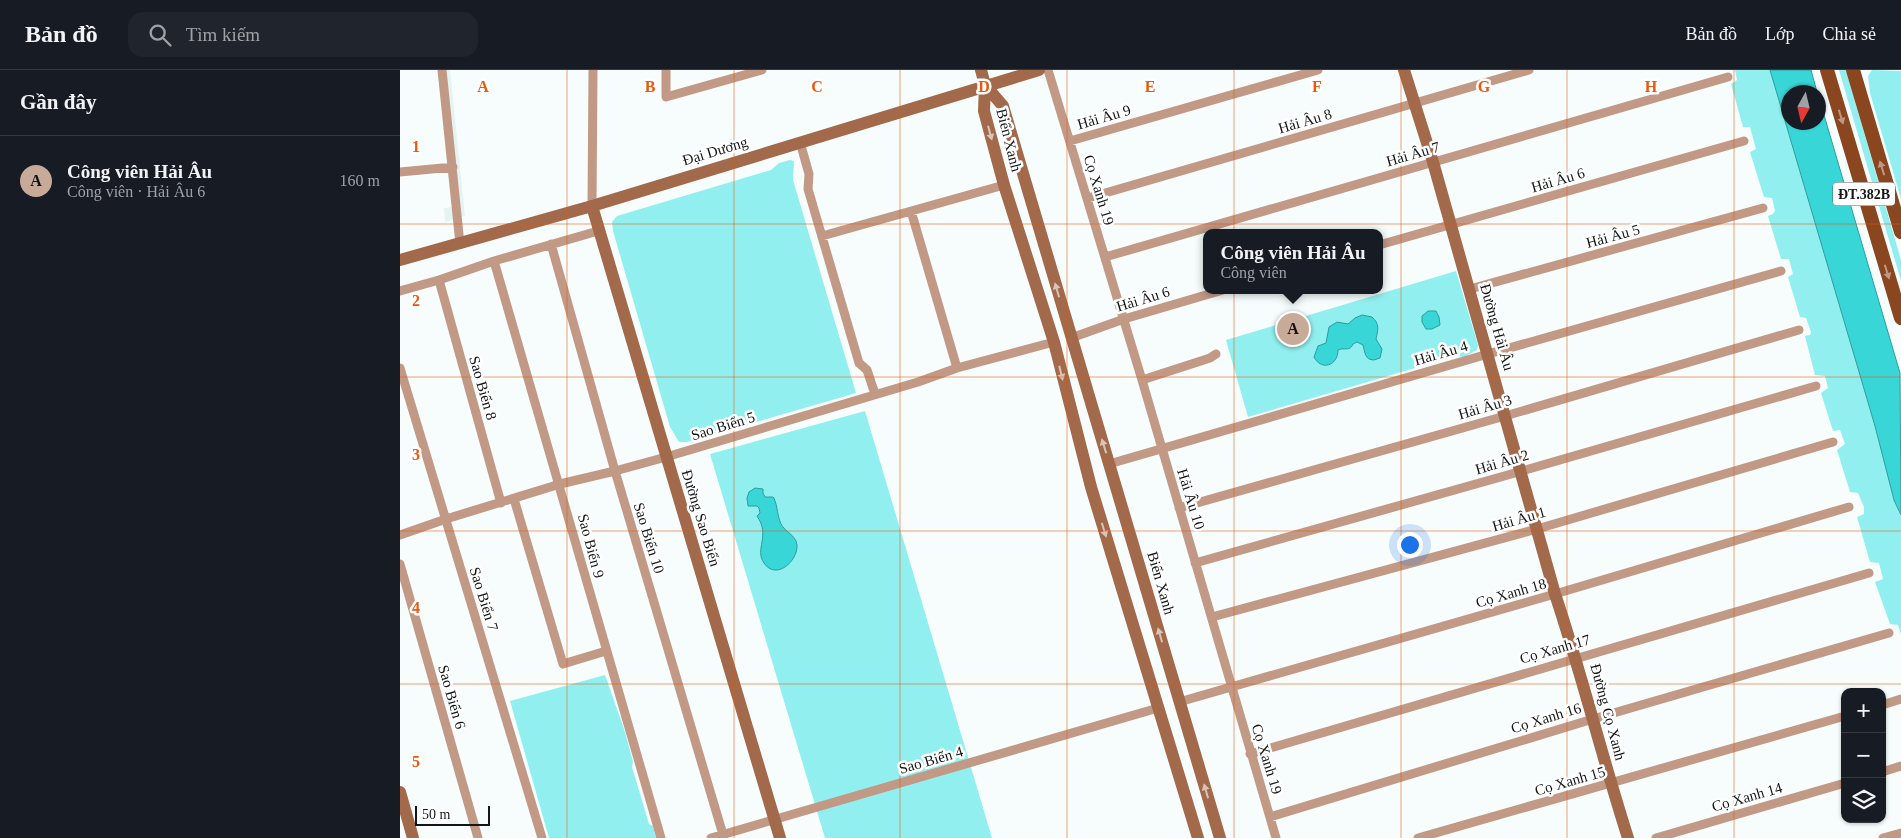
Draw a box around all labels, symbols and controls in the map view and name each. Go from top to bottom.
search box [128,12,478,57]
text: Bản đồ [25,21,98,47]
icon: search [146,21,174,49]
text: Tìm kiếm [186,24,260,45]
text: Bản đồ [1685,24,1737,44]
text: Lớp [1765,24,1795,44]
text: Chia sẻ [1823,24,1876,44]
text: A [477,78,489,95]
text: B [645,78,656,95]
text: C [811,78,823,95]
text: D [978,78,990,95]
text: E [1145,78,1155,95]
text: F [1312,78,1322,95]
text: G [1478,78,1491,95]
text: H [1645,78,1658,95]
north arrow [1781,85,1826,130]
text: Gần đây [20,90,96,114]
street label: Hải Âu 9 [1075,102,1133,132]
street label: Hải Âu 8 [1276,106,1334,136]
street label: Biển Xanh [993,107,1025,174]
one-way arrow [1838,109,1846,124]
one-way arrow [986,126,994,141]
street label: Đại Dương [680,133,750,168]
text: 1 [412,138,420,155]
street label: Hải Âu 7 [1384,139,1442,169]
street label: Cọ Xanh 19 [1081,153,1117,227]
text: Công viên Hải Âu [67,161,212,182]
one-way arrow [1878,161,1886,176]
street label: Hải Âu 6 [1529,165,1587,195]
text: A [30,172,42,189]
text: 160 m [340,172,380,189]
road number: ĐT.382B [1833,182,1895,206]
text: Công viên · Hải Âu 6 [67,183,205,200]
street label: Hải Âu 5 [1584,221,1642,251]
popup [1203,229,1383,294]
text: Công viên Hải Âu [1220,242,1366,263]
text: Công viên [1220,264,1287,281]
one-way arrow [1884,265,1892,280]
street label: Đường Hải Âu [1477,282,1517,373]
one-way arrow [1053,283,1061,298]
street label: Hải Âu 6 [1114,283,1172,315]
text: 2 [412,292,420,309]
pin: A [1277,310,1309,348]
street label: Hải Âu 4 [1412,338,1470,368]
street label: Sao Biển 8 [466,354,500,422]
one-way arrow [1057,365,1065,380]
street label: Hải Âu 3 [1456,392,1514,422]
street label: Sao Biển 5 [689,409,757,443]
one-way arrow [1099,438,1107,453]
text: 3 [412,446,420,463]
street label: Hải Âu 2 [1473,447,1531,477]
street label: Hải Âu 10 [1174,467,1208,531]
street label: Đường Sao Biển [679,468,723,569]
street label: Sao Biển 10 [631,501,667,575]
street label: Hải Âu 1 [1490,504,1548,534]
street label: Sao Biển 9 [575,512,607,580]
one-way arrow [1100,522,1108,537]
your location [1397,532,1423,558]
street label: Biển Xanh [1144,550,1178,617]
street label: Sao Biển 7 [467,565,501,633]
street label: Cọ Xanh 18 [1474,575,1548,611]
text: 4 [412,599,420,616]
one-way arrow [1155,628,1163,643]
street label: Cọ Xanh 17 [1518,631,1593,667]
street label: Đường Cọ Xanh [1587,662,1629,763]
street label: Sao Biển 6 [435,663,469,731]
map controls [1841,688,1886,823]
button: + [1841,688,1886,733]
street label: Cọ Xanh 16 [1509,700,1583,736]
street label: Cọ Xanh 19 [1249,722,1285,796]
button: − [1841,733,1886,778]
street label: Sao Biển 4 [897,743,965,777]
text: 5 [412,753,420,770]
street label: Cọ Xanh 15 [1533,763,1607,799]
button: layers [1841,778,1886,823]
street label: Cọ Xanh 14 [1710,779,1785,815]
one-way arrow [1201,784,1209,799]
scale bar [415,803,490,826]
text: 50 m [422,807,450,822]

